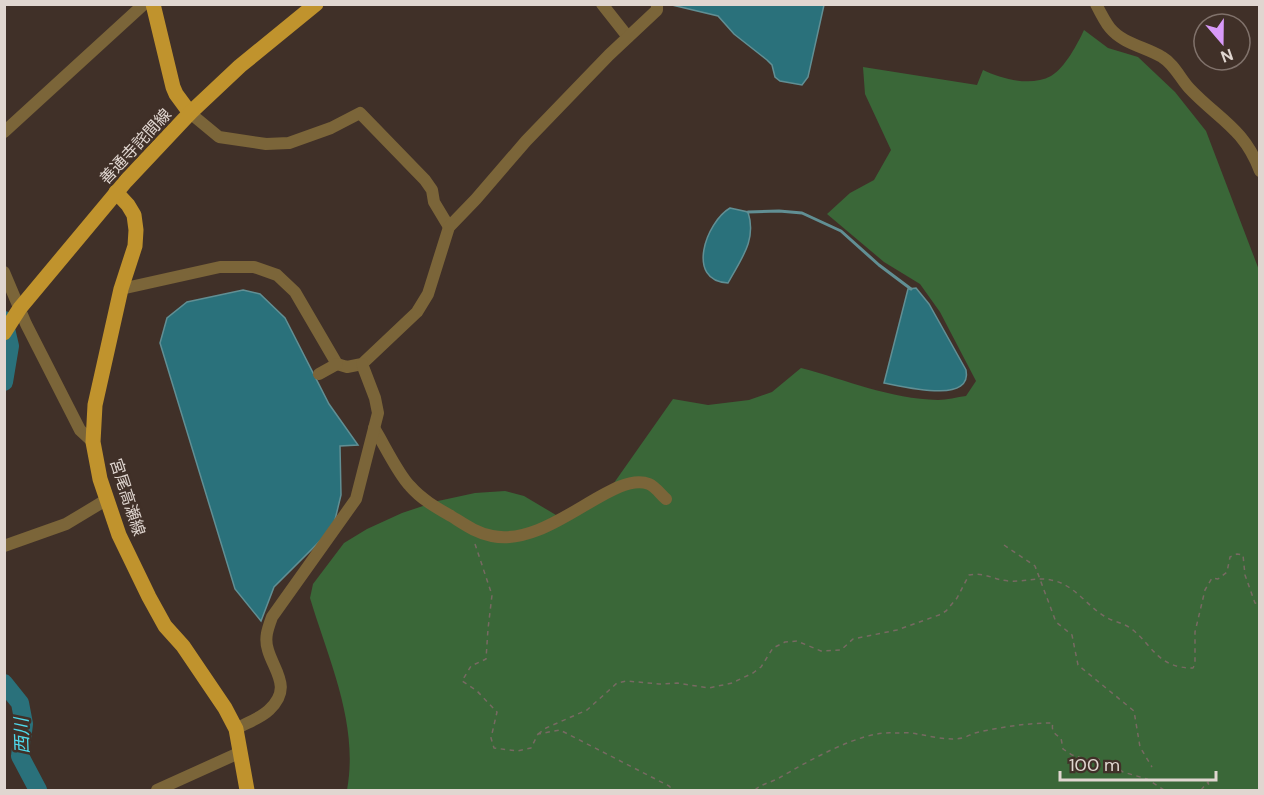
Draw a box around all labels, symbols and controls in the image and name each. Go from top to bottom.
north arrow [1192,12,1252,72]
text: N [1218,44,1236,67]
street label: 善通寺詫間線 [95,104,176,189]
street label: 宮尾高瀬線 [105,456,150,538]
water label: 西川 [9,716,35,754]
scale bar [1060,744,1216,782]
text: 100 m [1069,753,1120,777]

